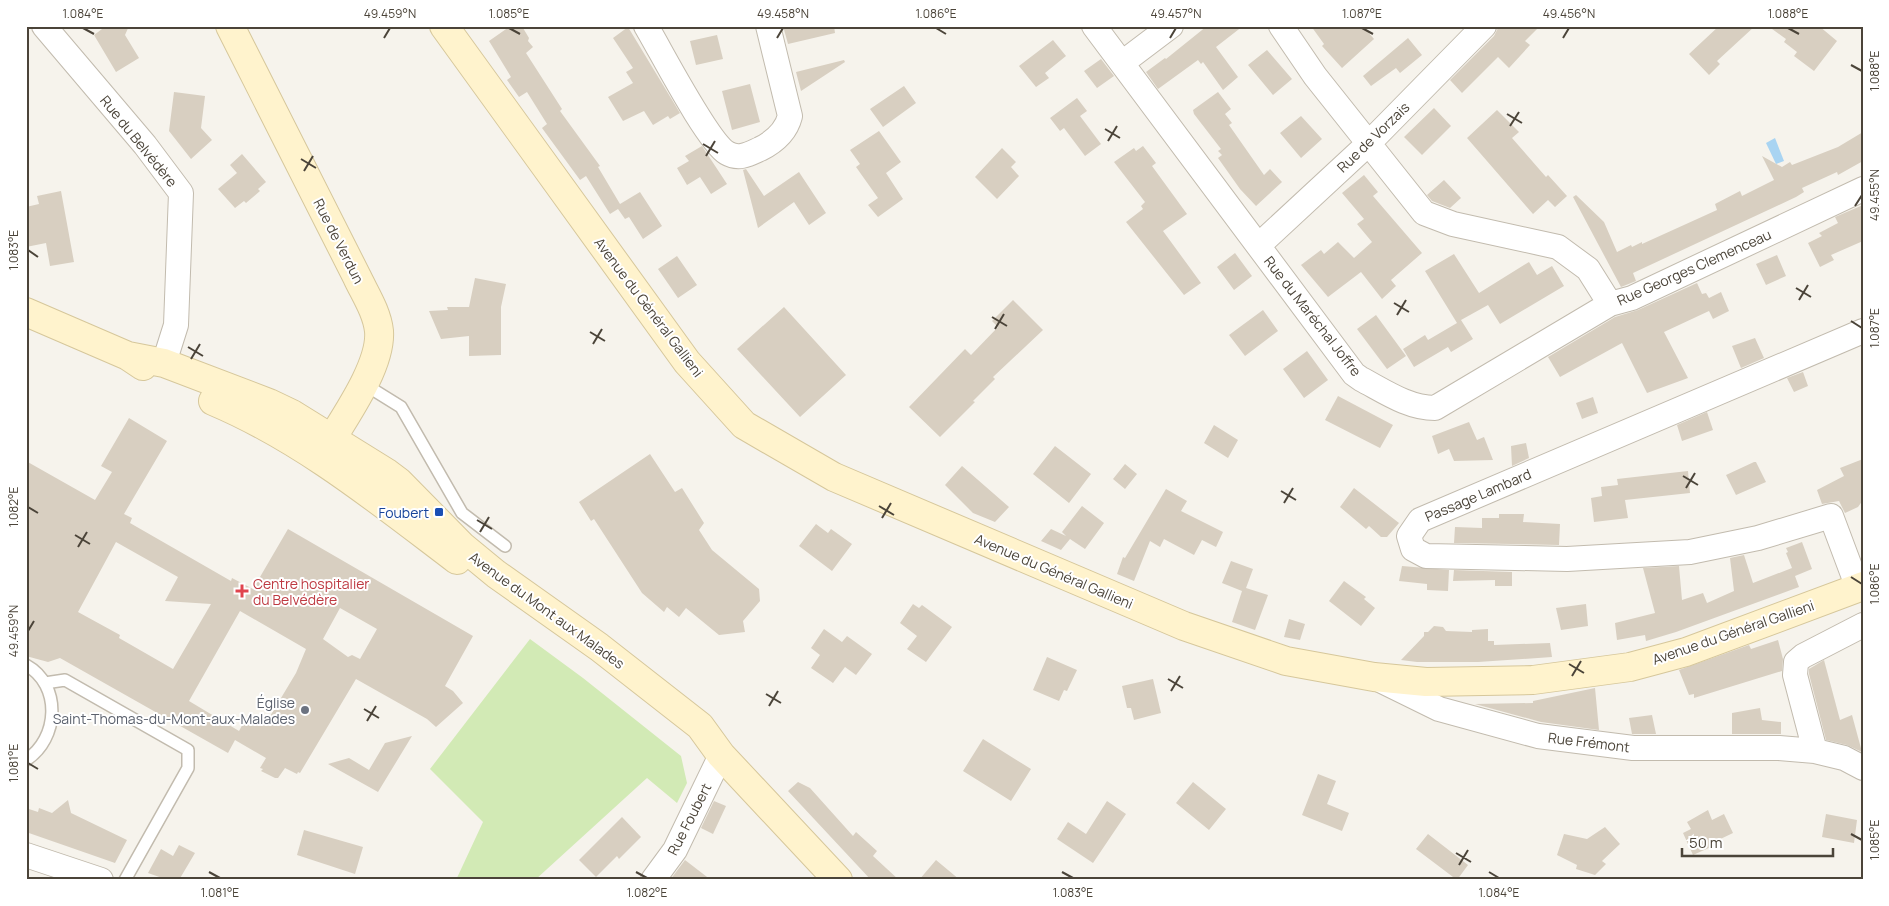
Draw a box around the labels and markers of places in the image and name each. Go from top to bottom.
place label: Foubert [378,503,429,522]
marker: Foubert [433,506,445,518]
place label: Centre hospitalier du Belvédère [253,574,369,609]
marker: Centre hospitalier du Belvédère [235,584,249,598]
place label: Église Saint-Thomas-du-Mont-aux-Malades [53,693,295,728]
marker: Église Saint-Thomas-du-Mont-aux-Malades [299,704,311,716]

